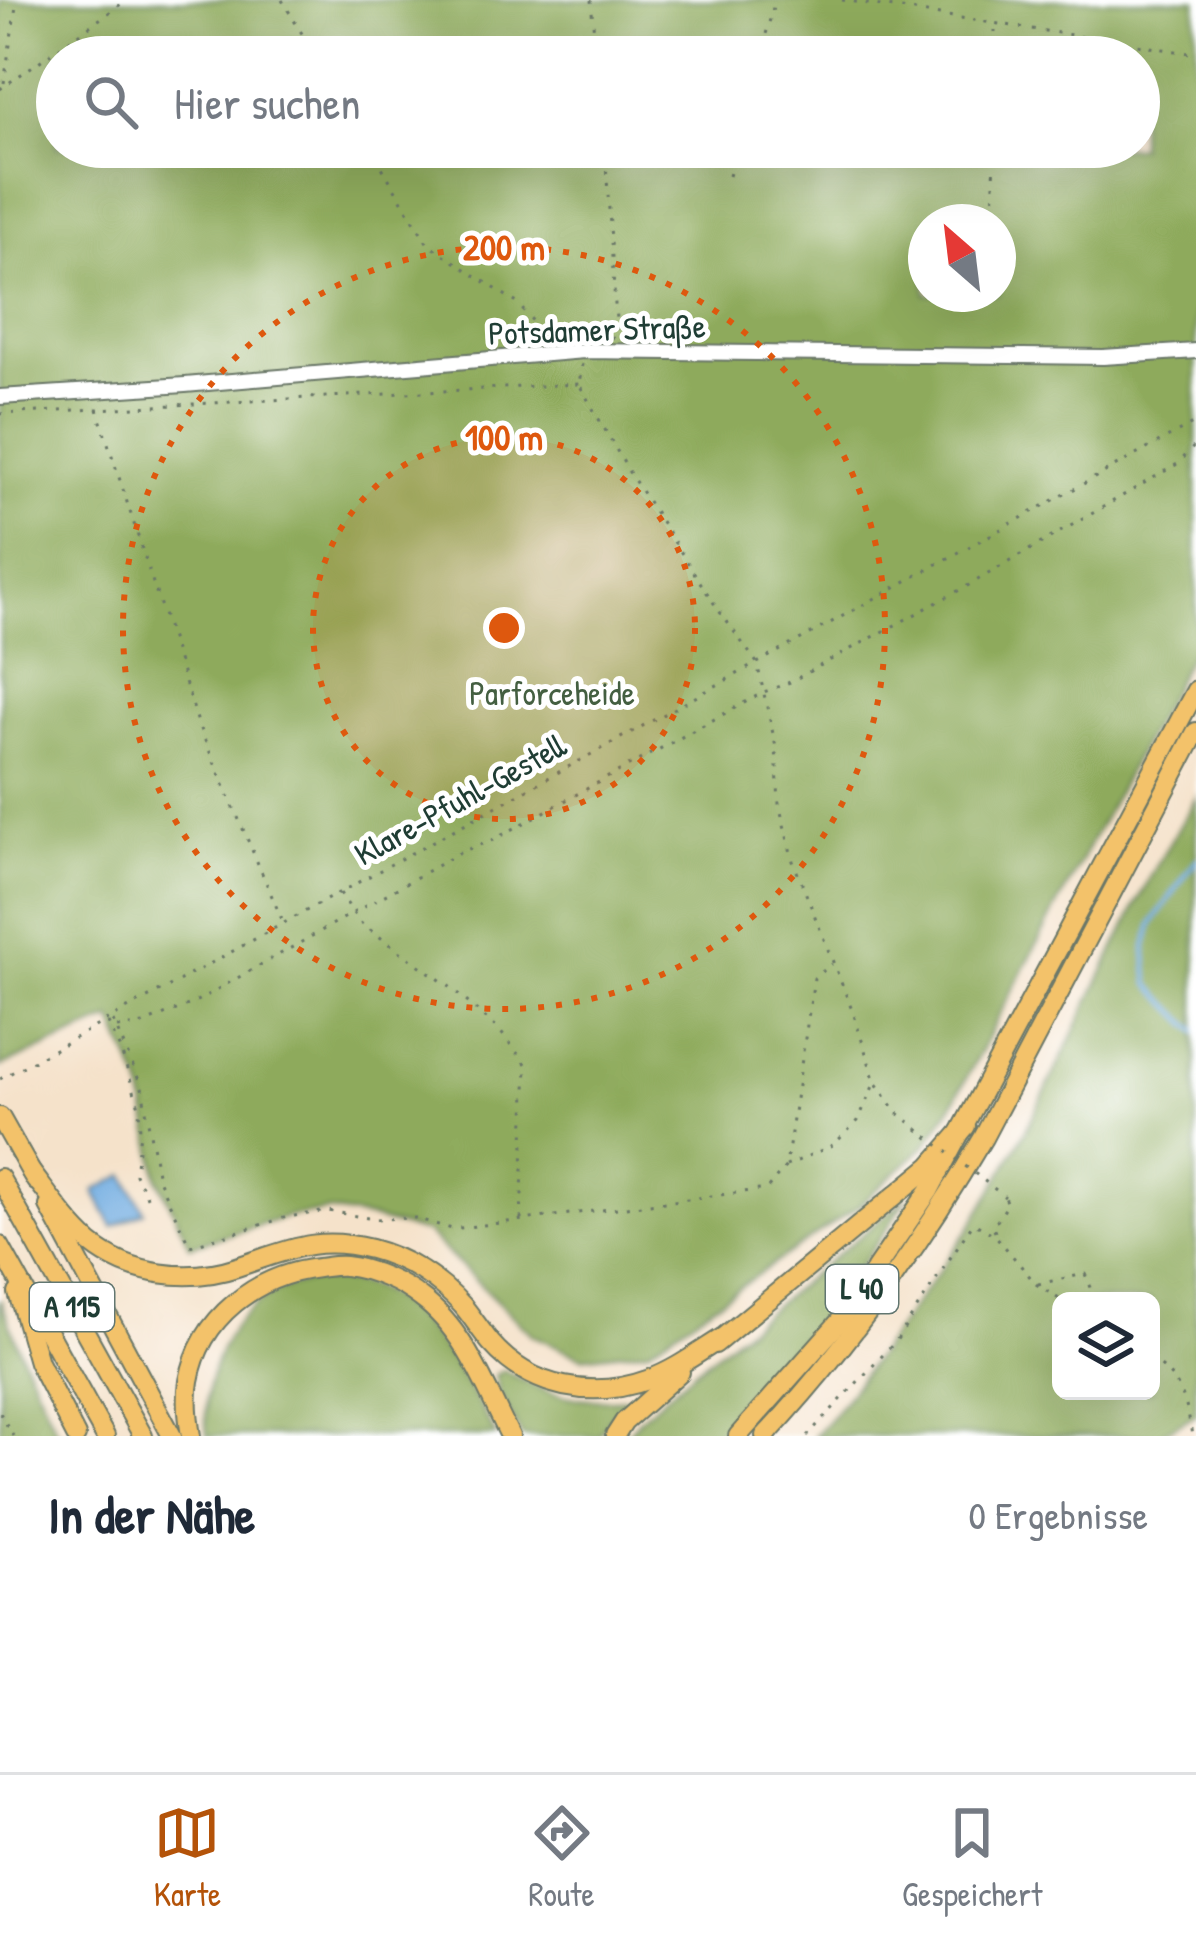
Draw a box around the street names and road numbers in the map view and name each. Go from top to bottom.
street label: Potsdamer Straße [487,303,707,356]
street label: Klare-Pfuhl-Gestell [346,722,574,875]
road number: L 40 [826,1265,898,1313]
road number: A 115 [30,1283,114,1331]

